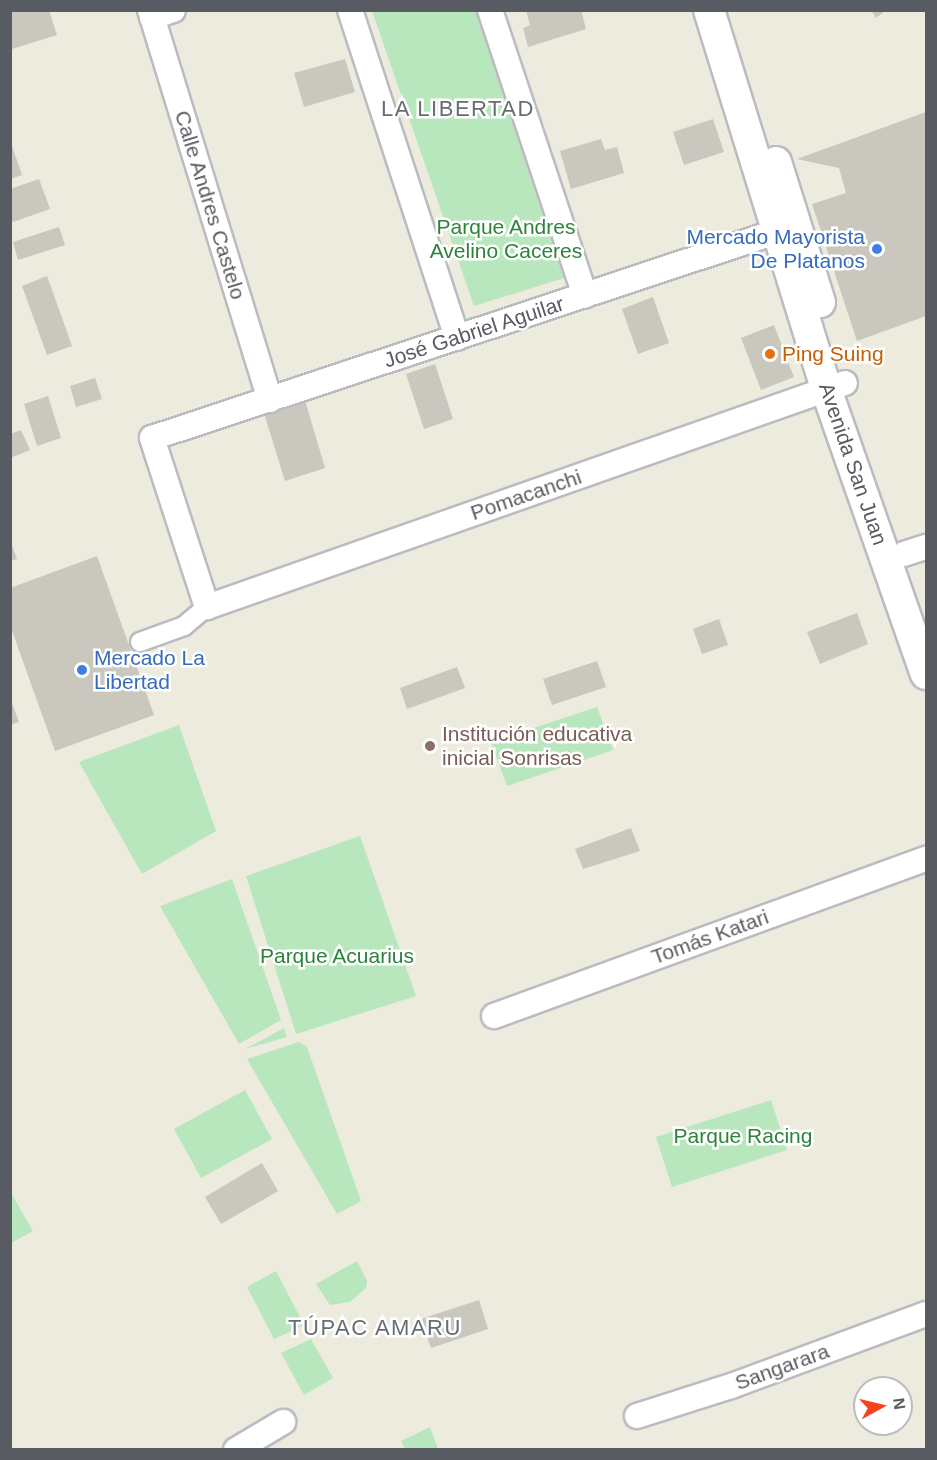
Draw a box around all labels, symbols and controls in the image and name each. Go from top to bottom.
district label: LA LIBERTAD [380,96,536,122]
street label: Calle Andres Castelo [169,107,251,303]
park label: Parque Andres Avelino Caceres [430,214,582,264]
place label: Mercado Mayorista De Platanos [686,224,865,274]
marker: Mercado Mayorista De Platanos [870,242,884,256]
street label: José Gabriel Aguilar [380,291,568,373]
place label: Ping Suing [782,341,884,367]
marker: Ping Suing [763,347,777,361]
street label: Avenida San Juan [813,379,893,549]
street label: Pomacanchi [467,464,585,526]
place label: Mercado La Libertad [94,645,205,695]
marker: Mercado La Libertad [75,663,89,677]
place label: Institución educativa inicial Sonrisas [442,721,632,771]
marker: Institución educativa inicial Sonrisas [423,739,437,753]
street label: Tomás Katari [648,904,772,970]
park label: Parque Acuarius [259,943,415,969]
park label: Parque Racing [674,1123,812,1149]
district label: TÚPAC AMARU [288,1315,462,1341]
street label: Sangarara [732,1338,832,1396]
north arrow [853,1376,913,1436]
text: N [890,1397,909,1411]

